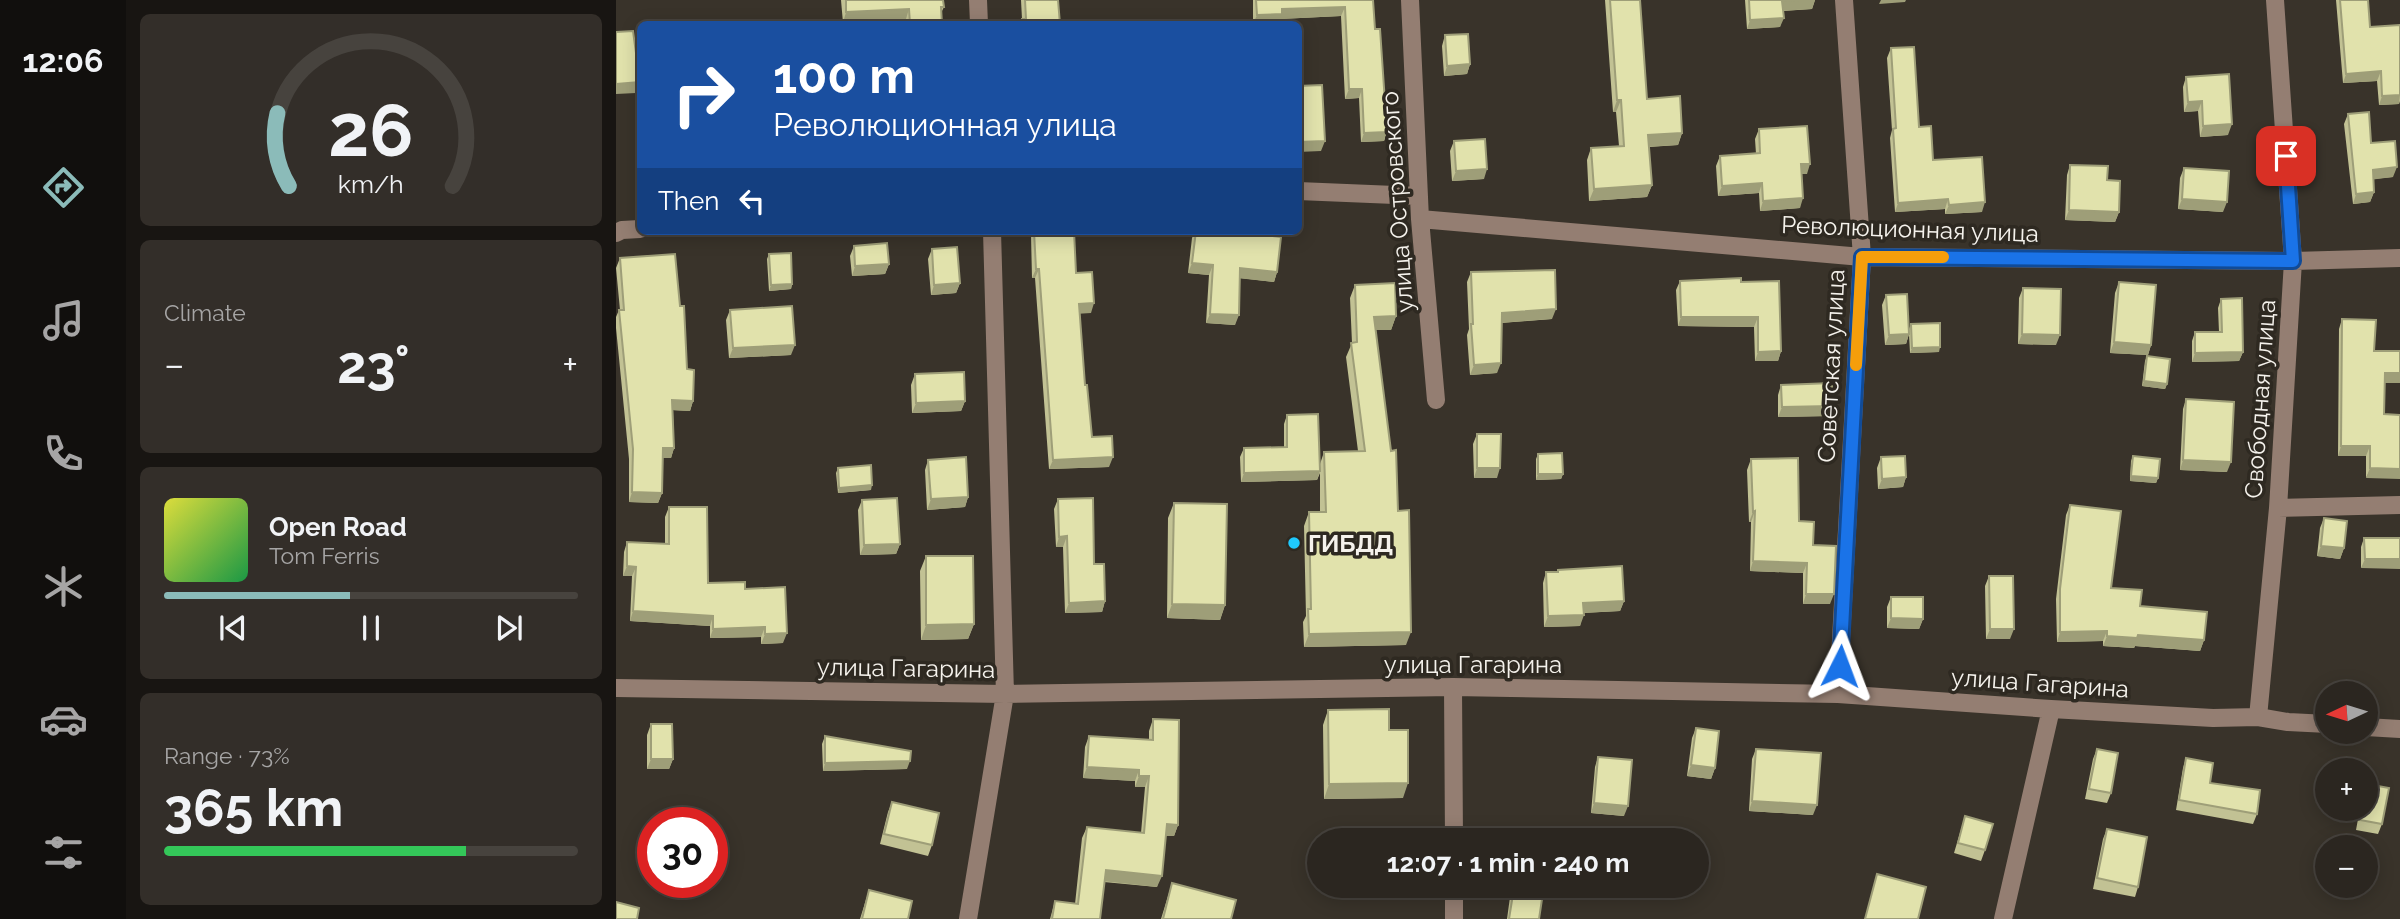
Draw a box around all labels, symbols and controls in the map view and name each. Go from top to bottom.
text: 12:06 [23,42,103,79]
text: 100 m [773,47,915,104]
icon: right [658,49,749,140]
text: 26 [328,89,414,174]
street label: улица Островского [1375,90,1419,314]
text: Революционная улица [773,106,1117,143]
pin [2256,126,2316,186]
icon: arrive [2267,137,2305,175]
icon: directions [39,163,88,212]
text: km/h [338,169,404,199]
icon: left [733,182,771,220]
text: Then [658,186,719,216]
street label: Революционная улица [1781,210,2039,248]
street label: Советская улица [1811,269,1851,463]
icon: music [39,296,88,345]
text: Climate [164,299,246,326]
street label: Свободная улица [2239,299,2281,499]
text: 23° [337,334,410,395]
text: − [164,342,184,387]
text: + [562,342,578,387]
icon: phone [39,429,88,478]
text: Open Road [269,512,407,542]
place label: ГИБДД [1308,529,1393,558]
marker: ГИБДД [1286,535,1302,551]
text: Tom Ferris [269,542,380,569]
icon: climate [39,562,88,611]
icon: previous [214,609,252,647]
icon: pause [352,609,390,647]
icon: next [490,609,528,647]
position arrow [1803,629,1877,703]
street label: улица Гагарина [1384,650,1562,679]
street label: улица Гагарина [817,652,995,684]
street label: улица Гагарина [1950,662,2130,704]
north arrow [2315,681,2378,744]
map controls [2315,681,2378,898]
icon: car [39,695,88,744]
text: Range · 73% [164,742,290,769]
button: + [2315,758,2378,821]
text: 365 km [164,777,343,838]
speed limit sign: 30 [637,807,728,898]
icon: filters [39,828,88,877]
button: − [2315,835,2378,898]
text: 12:07 · 1 min · 240 m [1387,848,1629,878]

